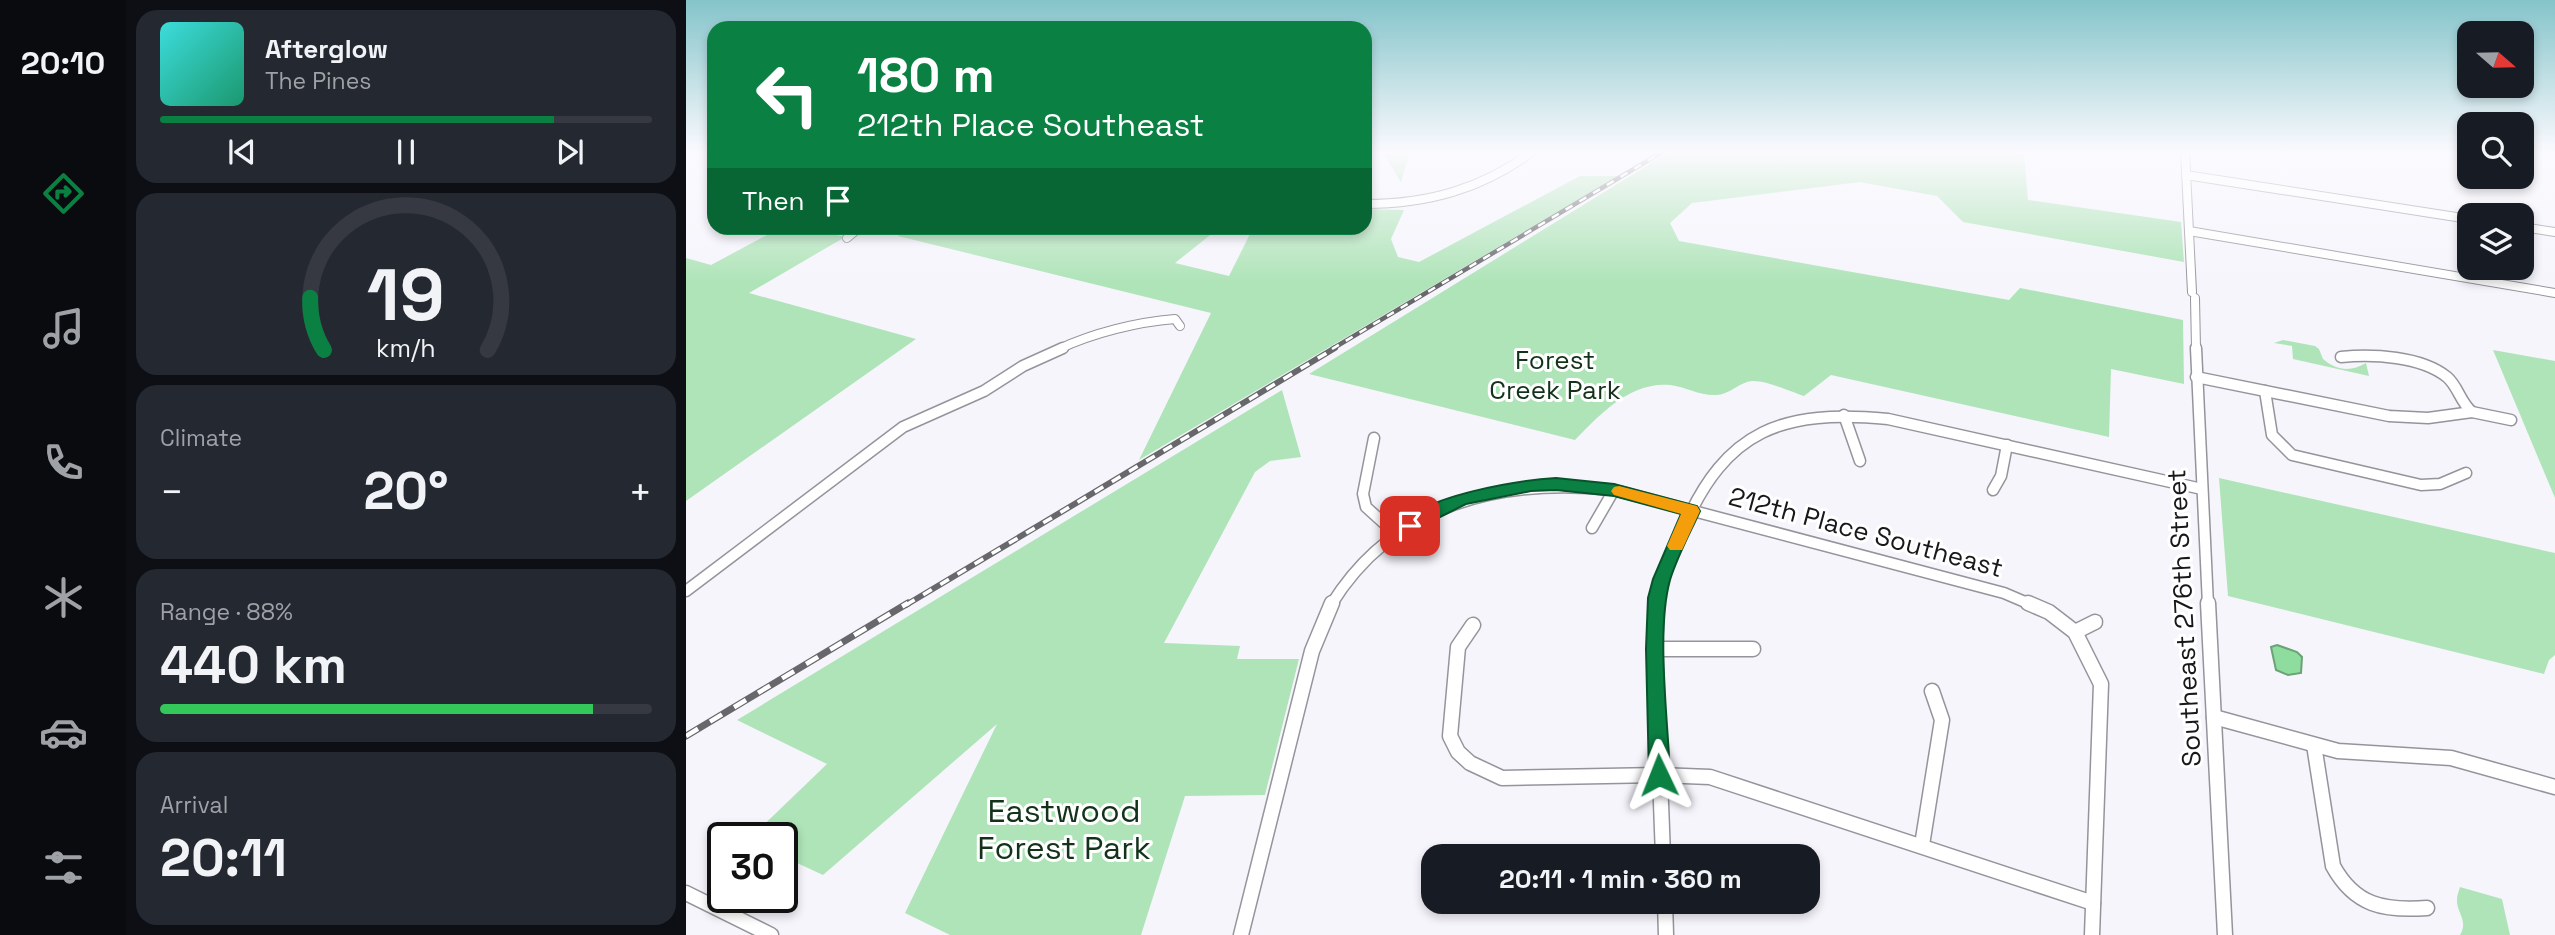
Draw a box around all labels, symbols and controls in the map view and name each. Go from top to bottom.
north arrow [2457,21,2534,98]
map controls [2457,21,2534,280]
text: Afterglow [265,32,388,66]
text: 20:10 [21,43,105,83]
text: 180 m [857,44,995,106]
icon: left [742,49,833,140]
text: The Pines [265,66,371,96]
text: 212th Place Southeast [857,105,1205,145]
button: search [2457,112,2534,189]
icon: previous [223,133,261,171]
icon: pause [387,133,425,171]
icon: next [551,133,589,171]
icon: directions [39,169,88,218]
icon: arrive [819,182,857,220]
text: Then [742,184,805,218]
button: layers [2457,203,2534,280]
text: 19 [367,249,445,342]
icon: music [39,304,88,353]
text: km/h [376,332,436,364]
park label: Forest Creek Park [1489,343,1621,407]
text: Climate [160,423,242,453]
icon: phone [39,438,88,487]
text: 20° [363,458,449,524]
text: − [160,468,184,516]
text: + [628,468,652,516]
street label: Southeast 276th Street [2159,468,2209,768]
street label: 212th Place Southeast [1725,479,2007,585]
pin [1380,496,1440,556]
icon: arrive [1391,507,1429,545]
icon: climate [39,573,88,622]
text: Range · 88% [160,597,293,627]
text: 440 km [160,632,347,698]
icon: car [39,708,88,757]
position arrow [1622,738,1696,812]
text: Arrival [160,790,228,820]
park label: Eastwood Forest Park [977,791,1151,868]
speed limit sign: 30 [707,822,798,913]
text: 20:11 [160,825,287,891]
icon: filters [39,843,88,892]
text: 20:11 · 1 min · 360 m [1499,862,1742,896]

